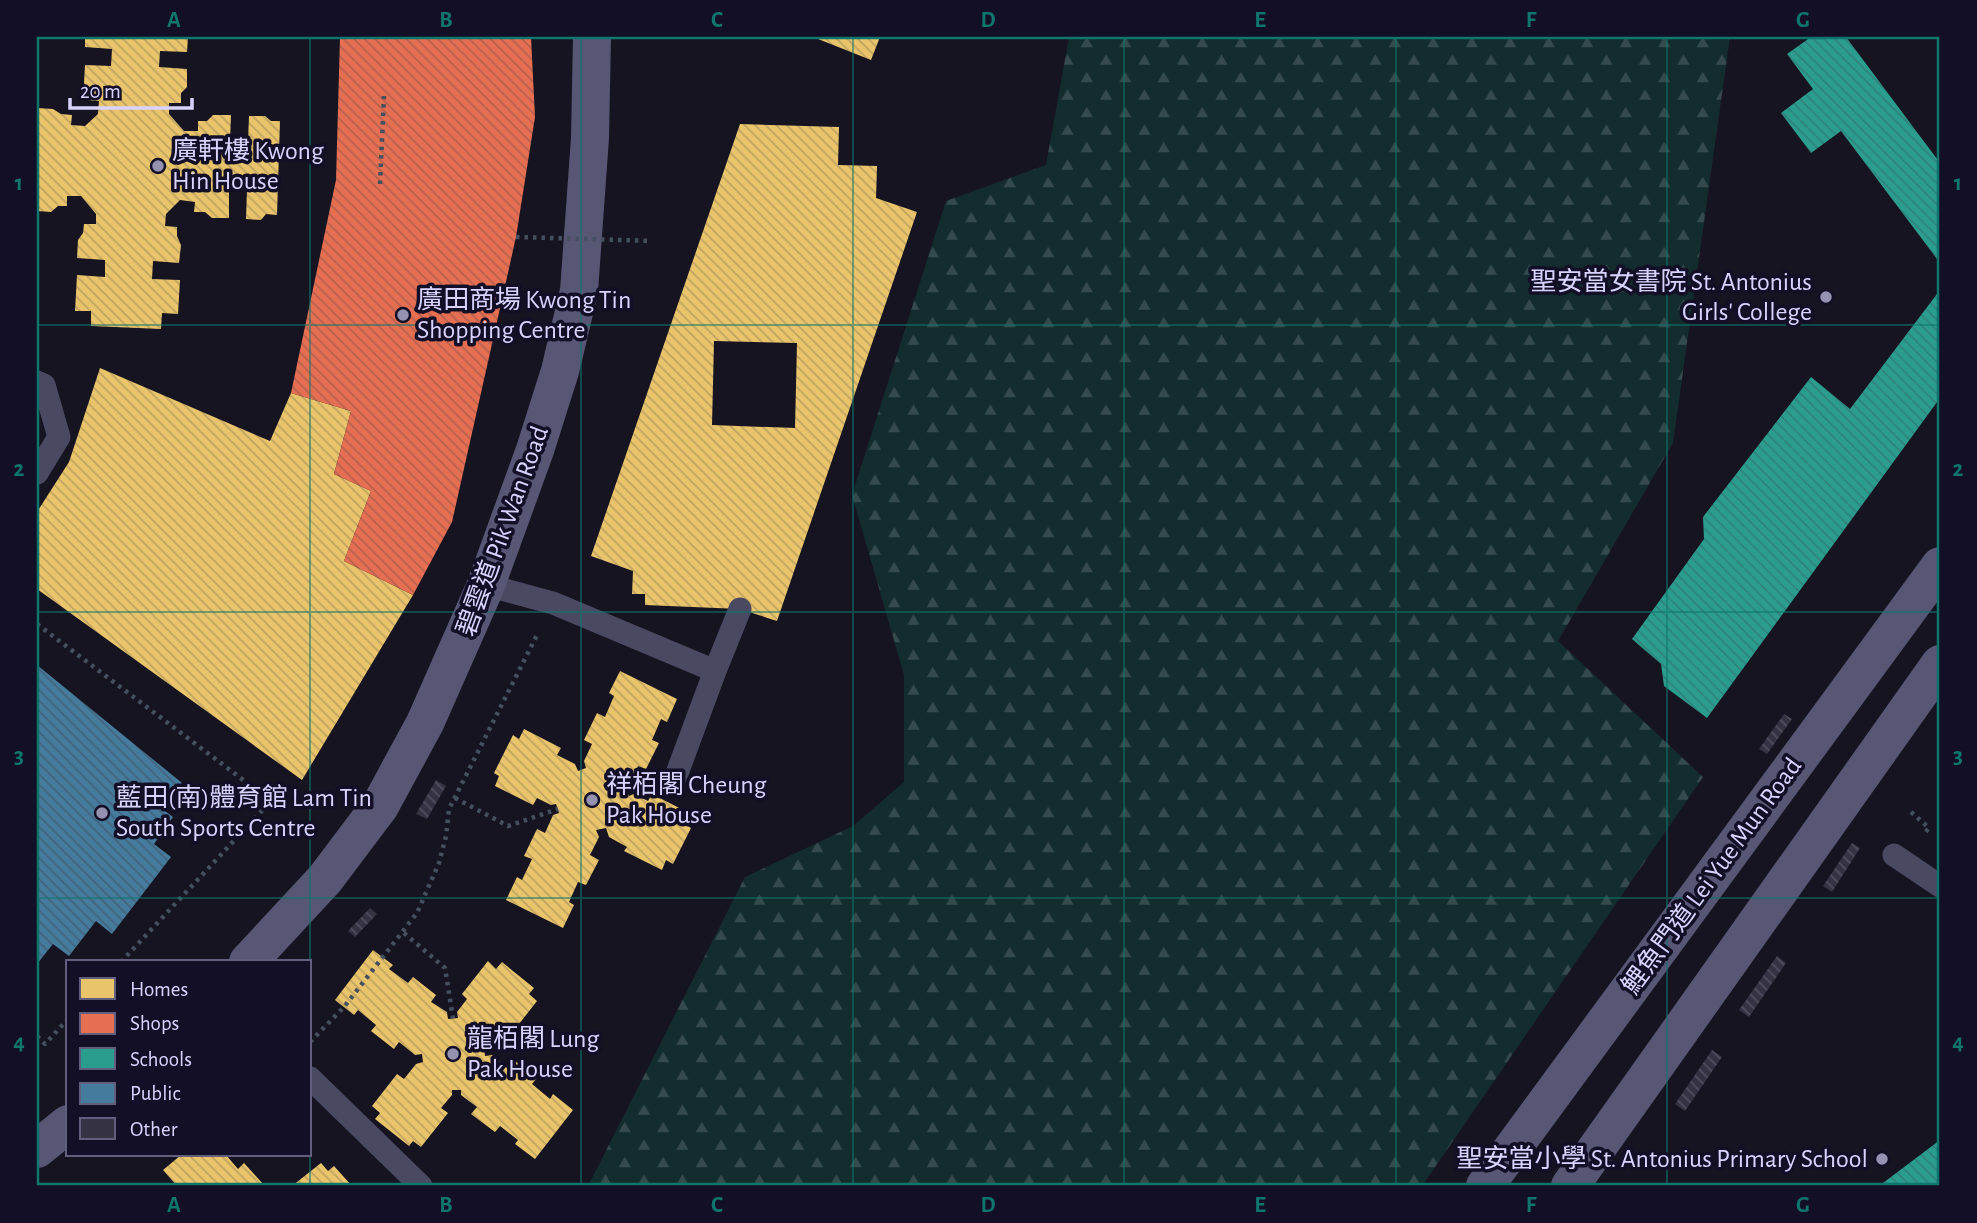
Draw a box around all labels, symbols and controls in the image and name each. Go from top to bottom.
text: A [167,9,181,32]
text: B [439,9,453,32]
text: C [711,9,723,32]
text: D [980,9,996,32]
text: E [1254,9,1266,32]
text: F [1526,9,1537,32]
text: G [1796,9,1810,32]
scale bar [70,66,192,110]
text: 20 m [80,81,121,102]
place label: 廣軒樓 Kwong Hin House [172,137,324,194]
marker: 廣軒樓 Kwong Hin House [150,158,166,174]
text: 1 [15,172,23,195]
text: 1 [1954,172,1962,195]
place label: 聖安當女書院 St. Antonius Girls' College [1530,267,1812,325]
place label: 廣田商場 Kwong Tin Shopping Centre [417,286,631,343]
marker: 聖安當女書院 St. Antonius Girls' College [1818,289,1834,305]
marker: 廣田商場 Kwong Tin Shopping Centre [395,307,411,323]
street label: 碧雲道 Pik Wan Road [451,422,553,639]
text: 2 [14,458,25,481]
text: 2 [1953,458,1964,481]
text: 3 [14,745,24,768]
text: 3 [1953,745,1963,768]
street label: 鯉魚門道 Lei Yue Mun Road [1616,752,1806,999]
place label: 祥栢閣 Cheung Pak House [606,771,767,828]
place label: 藍田(南)體育館 Lam Tin South Sports Centre [116,783,372,841]
marker: 祥栢閣 Cheung Pak House [584,792,600,808]
marker: 藍田(南)體育館 Lam Tin South Sports Centre [94,805,110,821]
legend [66,960,312,1156]
text: Homes [130,979,188,1000]
text: Shops [130,1013,179,1034]
place label: 龍栢閣 Lung Pak House [467,1025,599,1082]
text: 4 [13,1031,25,1054]
text: 4 [1952,1031,1964,1054]
marker: 龍栢閣 Lung Pak House [445,1046,461,1062]
text: Schools [130,1049,192,1070]
text: Public [130,1083,180,1104]
text: Other [130,1119,178,1140]
place label: 聖安當小學 St. Antonius Primary School [1456,1145,1868,1172]
marker: 聖安當小學 St. Antonius Primary School [1874,1151,1890,1167]
text: A [167,1194,181,1217]
text: B [439,1194,453,1217]
text: C [711,1194,723,1217]
text: D [980,1194,996,1217]
text: E [1254,1194,1266,1217]
text: F [1526,1194,1537,1217]
text: G [1796,1194,1810,1217]

